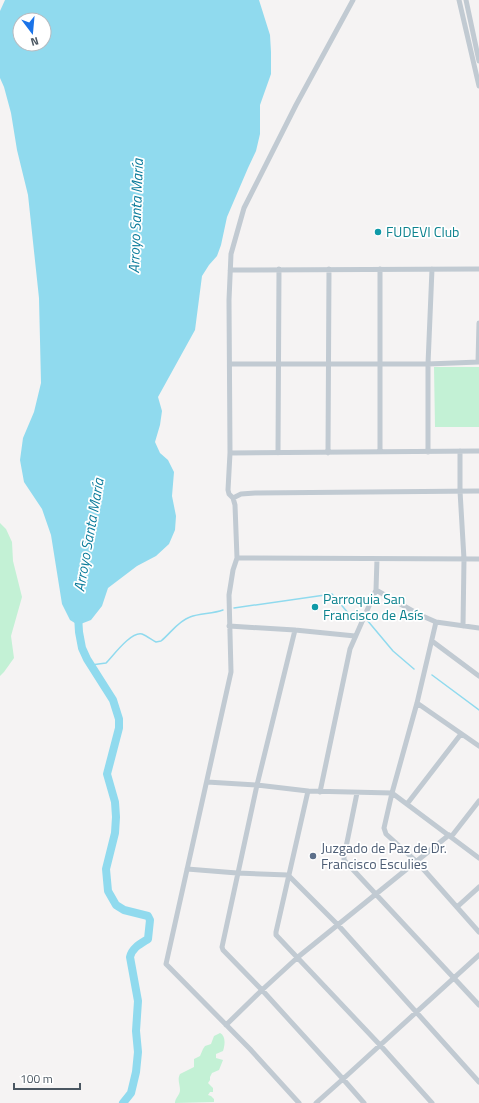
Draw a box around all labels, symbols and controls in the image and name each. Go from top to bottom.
north arrow [12,12,52,52]
text: N [29,33,41,50]
water label: Arroyo Santa María [122,157,149,274]
place label: FUDEVI Club [386,221,459,242]
marker: FUDEVI Club [373,227,383,237]
water label: Arroyo Santa María [67,475,110,593]
place label: Parroquia San Francisco de Asís [323,588,424,625]
marker: Parroquia San Francisco de Asís [310,602,320,612]
place label: Juzgado de Paz de Dr. Francisco Esculies [321,837,447,874]
marker: Juzgado de Paz de Dr. Francisco Esculies [308,851,318,861]
scale bar [14,1065,80,1091]
text: 100 m [20,1069,53,1088]

